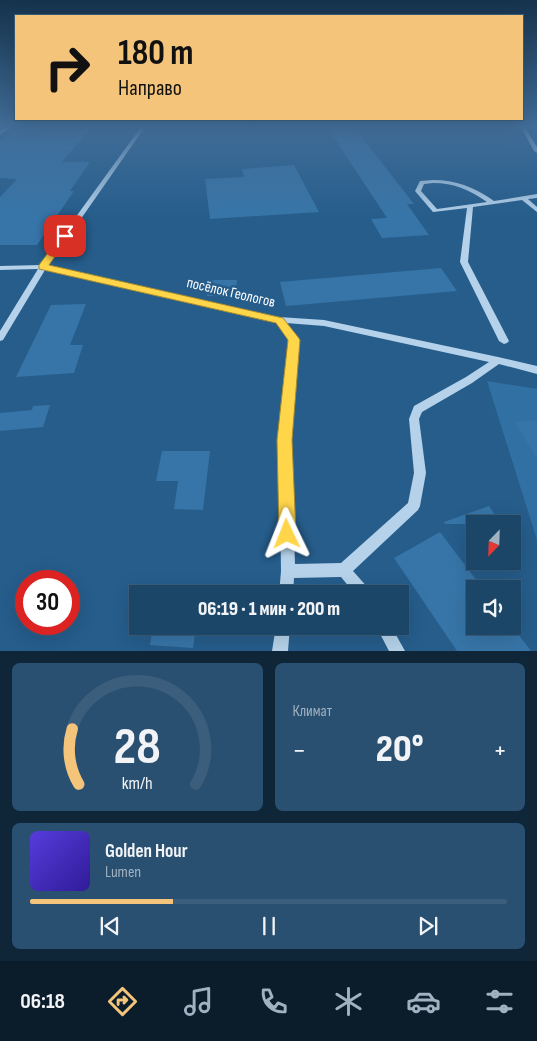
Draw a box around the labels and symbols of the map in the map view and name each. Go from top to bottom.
pin [44,215,86,257]
street label: посёлок Геологов [185,273,277,312]
position arrow [260,507,312,559]
north arrow [466,515,521,570]
speed limit sign: 30 [15,570,80,635]

